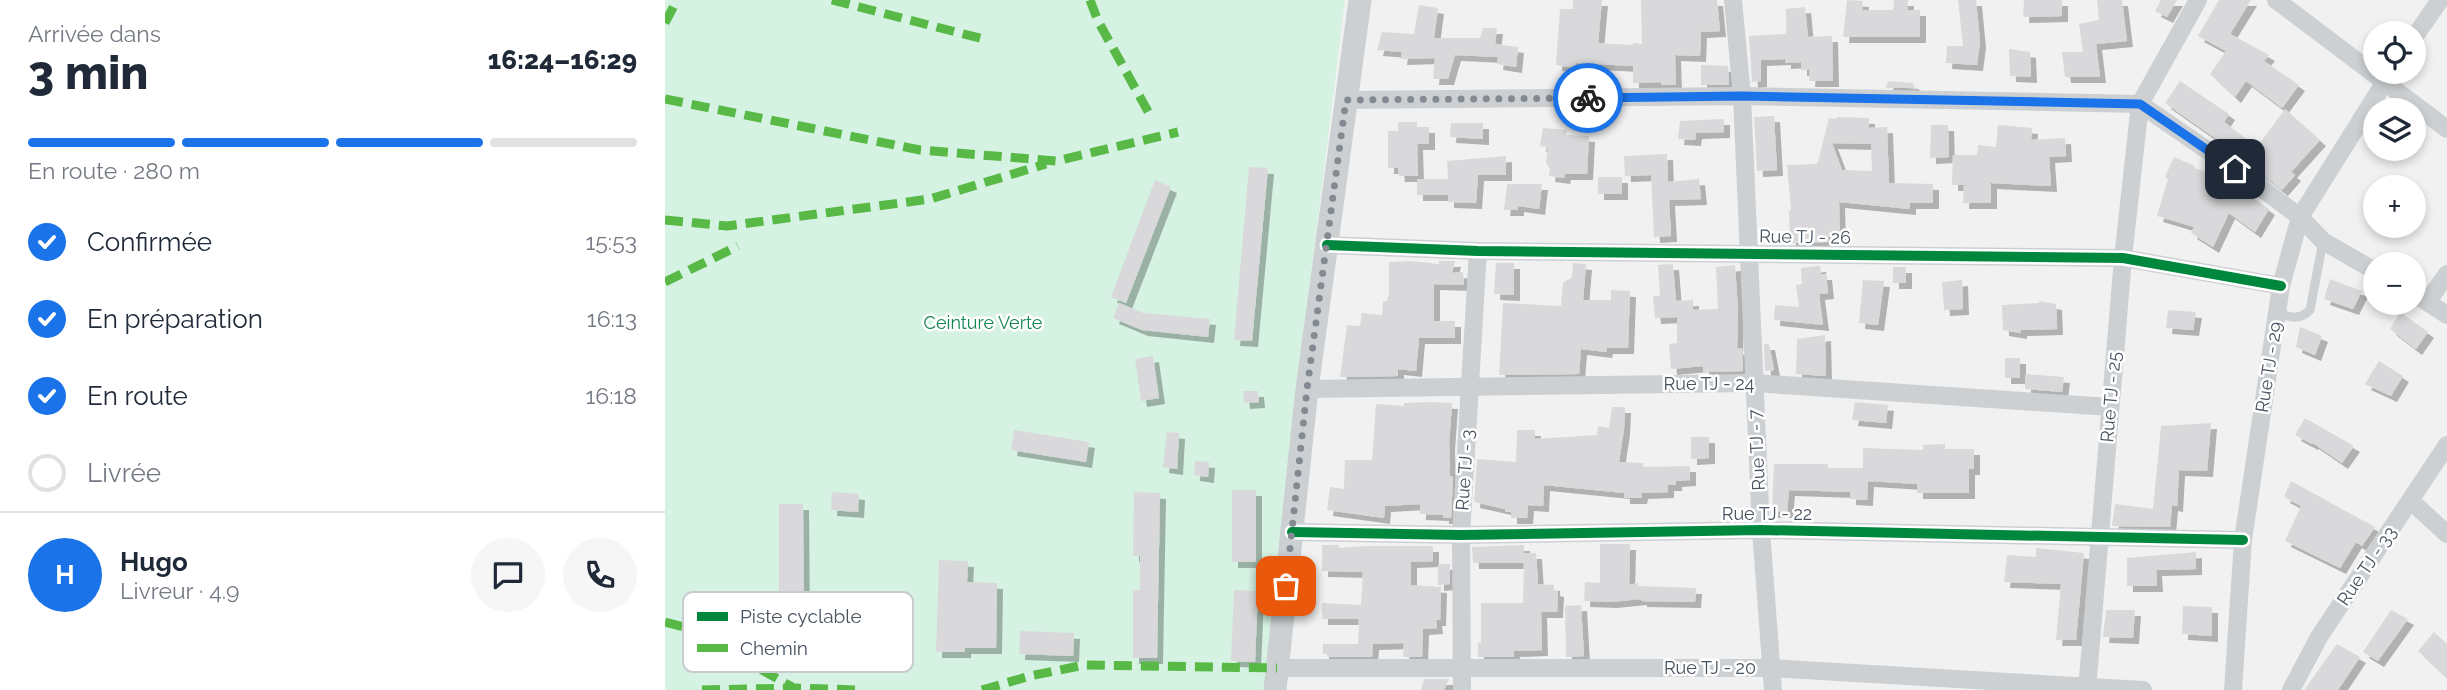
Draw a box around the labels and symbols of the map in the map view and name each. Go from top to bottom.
courier [1553,63,1623,133]
pin [2205,139,2265,199]
street label: Rue TJ - 26 [1759,225,1851,248]
park label: Ceinture Verte [924,312,1043,333]
street label: Rue TJ - 29 [2251,320,2286,414]
street label: Rue TJ - 25 [2096,351,2125,443]
street label: Rue TJ - 24 [1664,373,1755,394]
street label: Rue TJ - 7 [1744,409,1769,491]
street label: Rue TJ - 3 [1451,429,1478,511]
street label: Rue TJ - 22 [1722,503,1812,524]
street label: Rue TJ - 33 [2332,522,2401,609]
pin [1256,556,1316,616]
legend [683,592,913,672]
text: Piste cyclable [740,605,862,627]
text: Chemin [740,637,808,659]
street label: Rue TJ - 20 [1664,657,1756,678]

